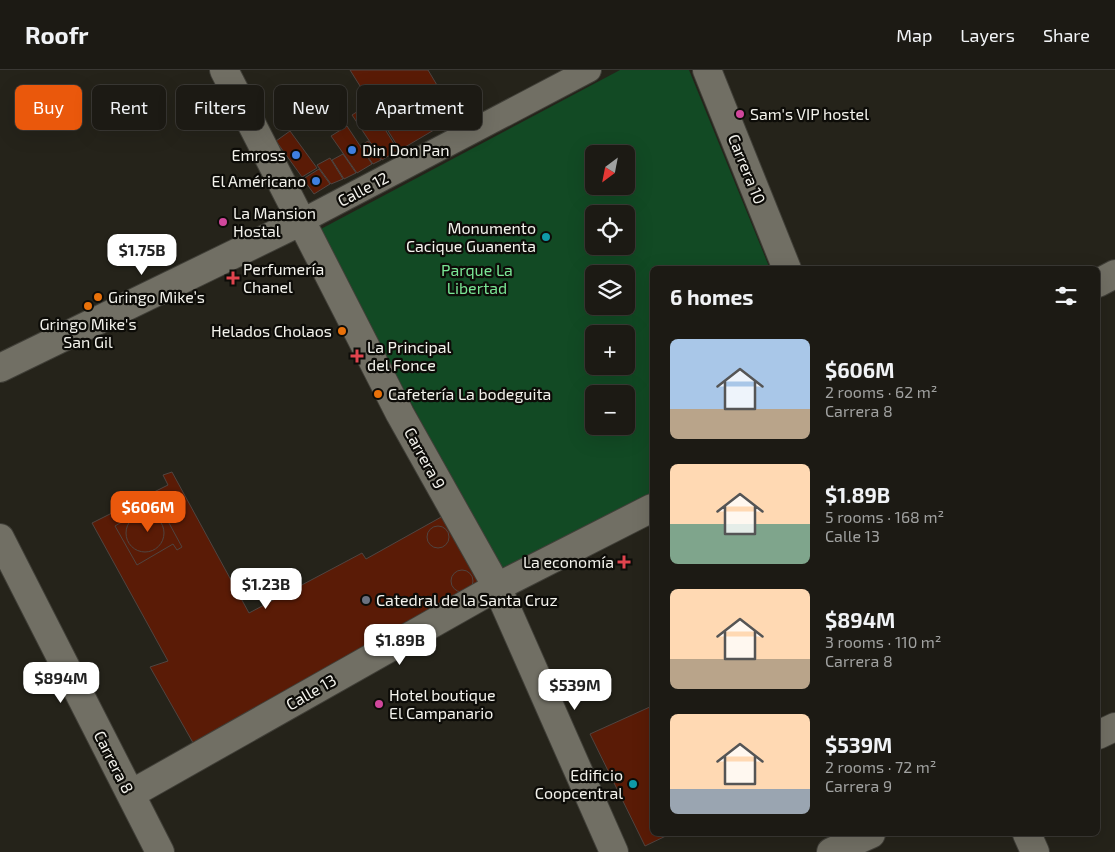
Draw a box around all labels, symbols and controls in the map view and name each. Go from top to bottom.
text: Roofr [25,20,89,49]
text: Map [896,24,932,46]
text: Layers [960,24,1015,46]
text: Share [1043,24,1090,46]
chip: Buy [15,85,82,130]
chip: Rent [92,85,166,130]
chip: Filters [176,85,264,130]
chip: New [274,85,347,130]
chip: Apartment [357,85,482,130]
place label: Sam's VIP hostel [750,104,869,123]
marker: Sam's VIP hostel [734,108,746,120]
street label: Carrera 10 [725,131,770,207]
place label: Din Don Pan [362,140,450,159]
marker: Din Don Pan [346,144,358,156]
place label: Emross [231,145,286,164]
north arrow [585,145,635,195]
map controls [585,145,635,435]
marker: Emross [290,149,302,161]
street label: Calle 12 [334,167,391,210]
place label: El Américano [212,171,306,190]
marker: El Américano [310,175,322,187]
place label: La Mansion Hostal [233,203,316,240]
button: locate [585,205,635,255]
marker: La Mansion Hostal [217,216,229,228]
place label: Monumento Cacique Guanenta [406,218,536,255]
marker: Monumento Cacique Guanenta [540,231,552,243]
pin: $1.75B [101,234,183,276]
text: $1.75B [118,240,166,259]
place label: Perfumería Chanel [243,259,324,296]
park label: Parque La Libertad [441,260,513,297]
button: layers [585,265,635,315]
marker: Perfumería Chanel [227,272,239,284]
icon: filters [1052,282,1080,310]
text: 6 homes [670,284,753,309]
place label: Gringo Mike’s [108,287,205,306]
marker: Gringo Mike’s [92,291,104,303]
marker: Gringo Mike's San Gil [82,300,94,312]
place label: Gringo Mike's San Gil [39,314,137,351]
place label: Helados Cholaos [211,321,332,340]
marker: Helados Cholaos [336,325,348,337]
button: + [585,325,635,375]
place label: La Principal del Fonce [367,337,452,374]
marker: La Principal del Fonce [351,350,363,362]
text: $606M [825,357,894,382]
icon: home [710,359,770,419]
text: 2 rooms · 62 m² [825,382,937,401]
place label: Cafetería La bodeguita [388,384,551,403]
button: − [585,385,635,435]
marker: Cafetería La bodeguita [372,388,384,400]
text: Carrera 8 [825,401,893,420]
street label: Carrera 9 [401,424,450,492]
text: $1.89B [825,482,890,507]
icon: home [710,484,770,544]
pin: $606M [113,490,183,533]
text: $606M [122,497,174,516]
text: 5 rooms · 168 m² [825,507,944,526]
text: Calle 13 [825,526,880,545]
place label: La economía [523,552,614,571]
marker: La economía [618,556,630,568]
pin: $1.23B [225,568,307,610]
text: $1.23B [242,574,290,593]
place label: Catedral de la Santa Cruz [376,590,558,609]
marker: Catedral de la Santa Cruz [360,594,372,606]
text: $894M [825,607,895,632]
icon: home [710,609,770,669]
pin: $1.89B [359,624,441,666]
text: $1.89B [375,630,425,649]
text: 3 rooms · 110 m² [825,632,942,651]
text: Carrera 8 [825,651,893,670]
pin: $894M [26,662,96,704]
text: $894M [34,668,88,687]
pin: $539M [540,668,610,711]
street label: Calle 13 [282,670,339,714]
text: $539M [549,675,601,694]
place label: Hotel boutique El Campanario [389,685,496,722]
marker: Hotel boutique El Campanario [373,698,385,710]
street label: Carrera 8 [91,727,138,796]
text: $539M [825,732,892,757]
icon: home [710,734,770,794]
text: 2 rooms · 72 m² [825,757,936,776]
place label: Edificio Coopcentral [535,765,623,802]
text: Carrera 9 [825,776,892,795]
marker: Edificio Coopcentral [627,778,639,790]

